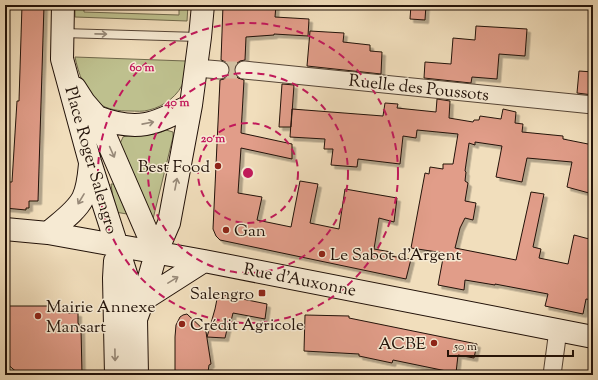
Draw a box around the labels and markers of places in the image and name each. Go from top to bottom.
place label: Best Food [138,156,210,180]
marker: Best Food [213,161,223,171]
centre of rings [241,166,255,180]
place label: Gan [234,220,266,244]
marker: Gan [221,225,231,235]
place label: Le Sabot d'Argent [330,244,461,268]
marker: Le Sabot d'Argent [317,249,327,259]
place label: Salengro [190,283,254,307]
marker: Salengro [257,288,267,298]
place label: Mairie Annexe Mansart [46,296,156,340]
marker: Mairie Annexe Mansart [33,311,43,321]
place label: Crédit Agricole [190,314,304,338]
marker: Crédit Agricole [177,319,187,329]
place label: ACBE [378,333,426,357]
marker: ACBE [429,338,439,348]

